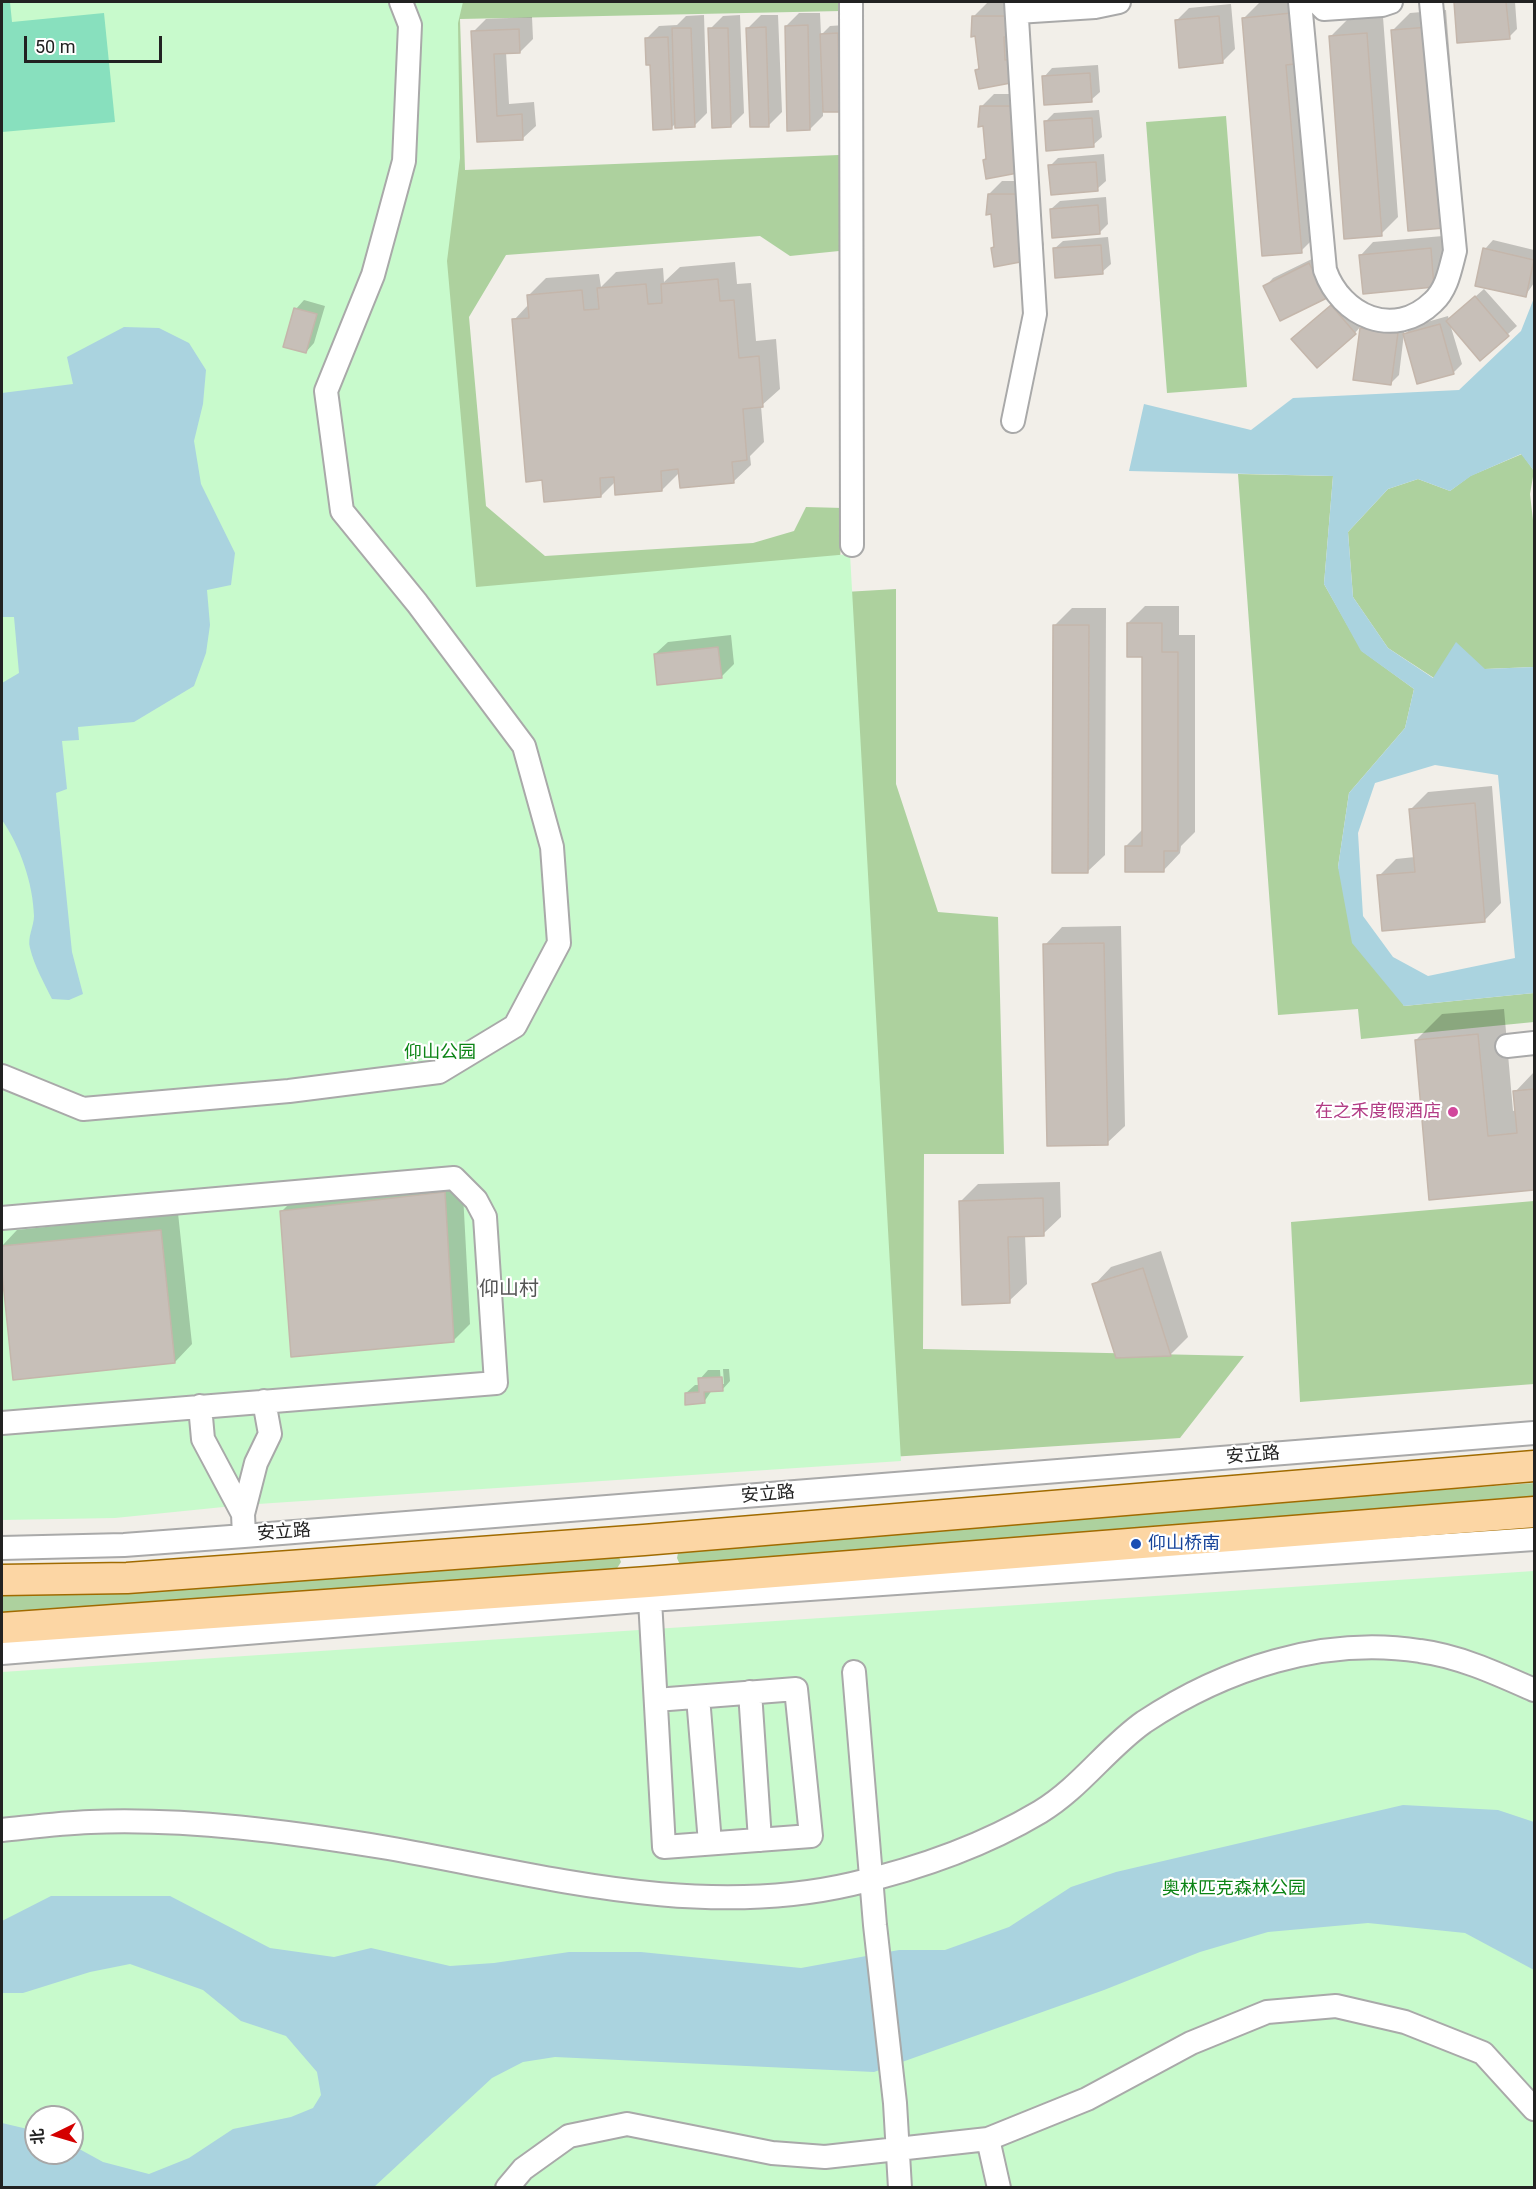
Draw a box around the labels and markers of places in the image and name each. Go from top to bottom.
place label: 在之禾度假酒店 [1315,1101,1441,1123]
marker: 在之禾度假酒店 [1446,1105,1460,1119]
place label: 仰山桥南 [1148,1533,1220,1555]
marker: 仰山桥南 [1129,1537,1143,1551]

